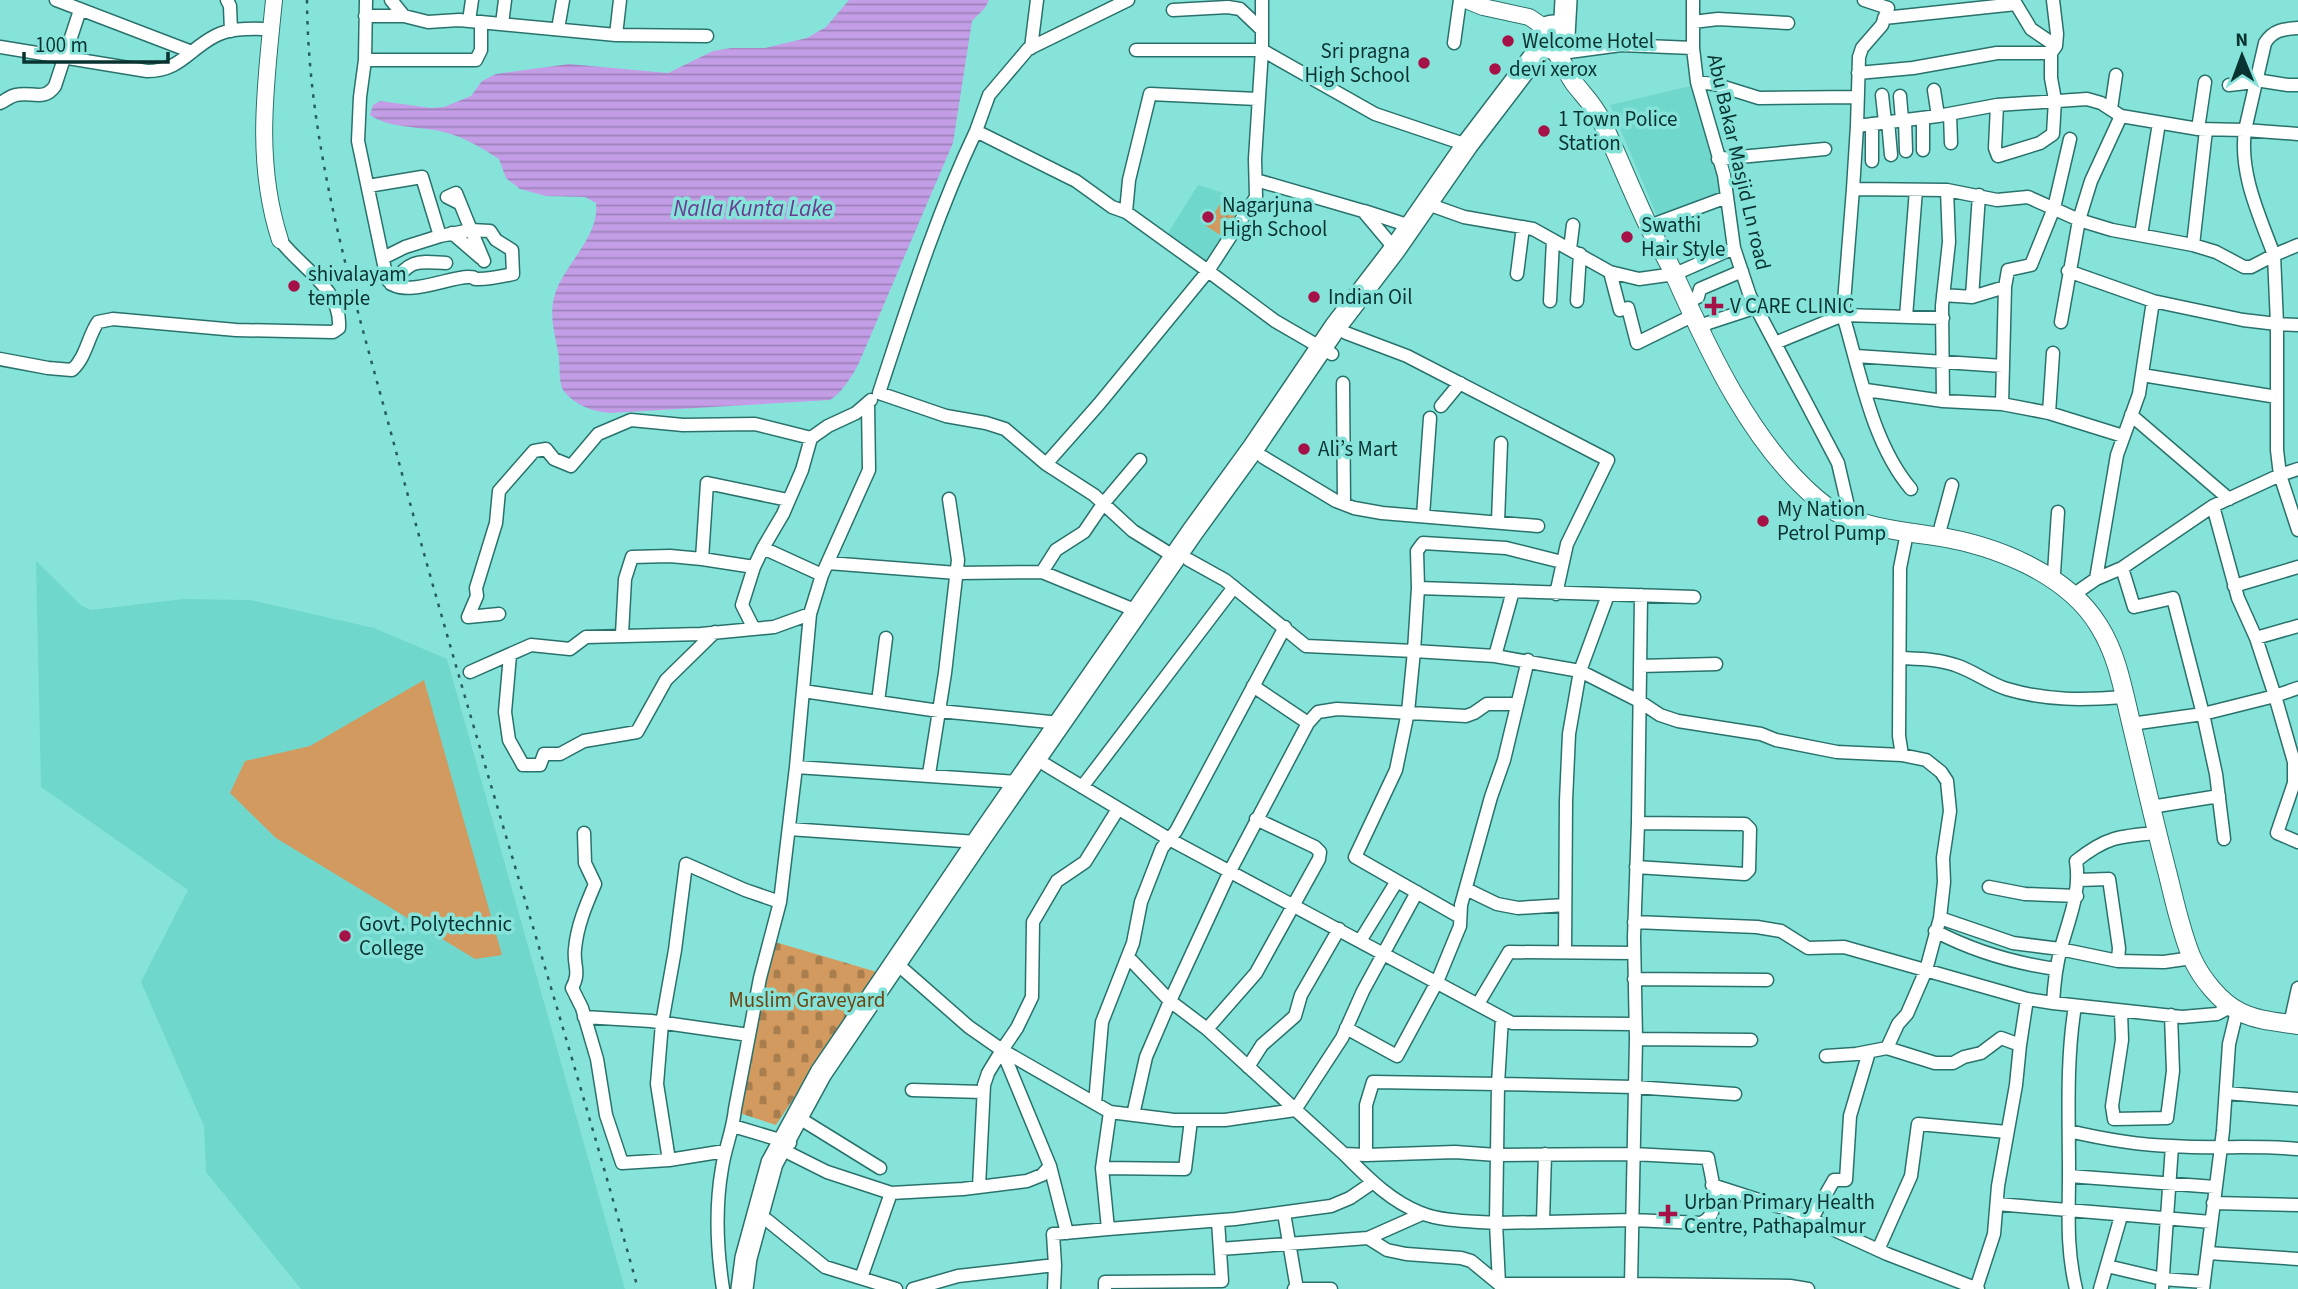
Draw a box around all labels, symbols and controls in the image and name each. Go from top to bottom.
scale bar [24,21,168,65]
north arrow [2207,21,2277,91]
place label: Welcome Hotel [1522,26,1654,56]
text: N [2235,27,2248,54]
text: 100 m [35,30,88,60]
marker: Welcome Hotel [1500,33,1516,49]
place label: Sri pragna High School [1305,36,1410,90]
street label: Abu Bakar Masjid Ln road [1700,51,1778,273]
place label: devi xerox [1509,54,1598,84]
marker: Sri pragna High School [1416,55,1432,71]
marker: devi xerox [1487,61,1503,77]
place label: 1 Town Police Station [1558,104,1677,158]
marker: 1 Town Police Station [1536,123,1552,139]
place label: Nagarjuna High School [1222,190,1327,244]
water label: Nalla Kunta Lake [673,192,833,225]
marker: Nagarjuna High School [1200,209,1216,225]
place label: Swathi Hair Style [1641,210,1725,264]
marker: Swathi Hair Style [1619,229,1635,245]
place label: shivalayam temple [308,259,407,313]
marker: shivalayam temple [286,278,302,294]
place label: Indian Oil [1328,282,1413,312]
marker: Indian Oil [1306,289,1322,305]
place label: V CARE CLINIC [1730,291,1854,321]
marker: V CARE CLINIC [1704,296,1724,316]
place label: Ali’s Mart [1318,434,1398,464]
marker: Ali’s Mart [1296,441,1312,457]
place label: My Nation Petrol Pump [1777,494,1886,548]
marker: My Nation Petrol Pump [1755,513,1771,529]
place label: Govt. Polytechnic College [359,909,513,963]
marker: Govt. Polytechnic College [337,928,353,944]
park label: Muslim Graveyard [729,985,885,1015]
place label: Urban Primary Health Centre, Pathapalmur [1684,1187,1875,1241]
marker: Urban Primary Health Centre, Pathapalmur [1658,1204,1678,1224]

